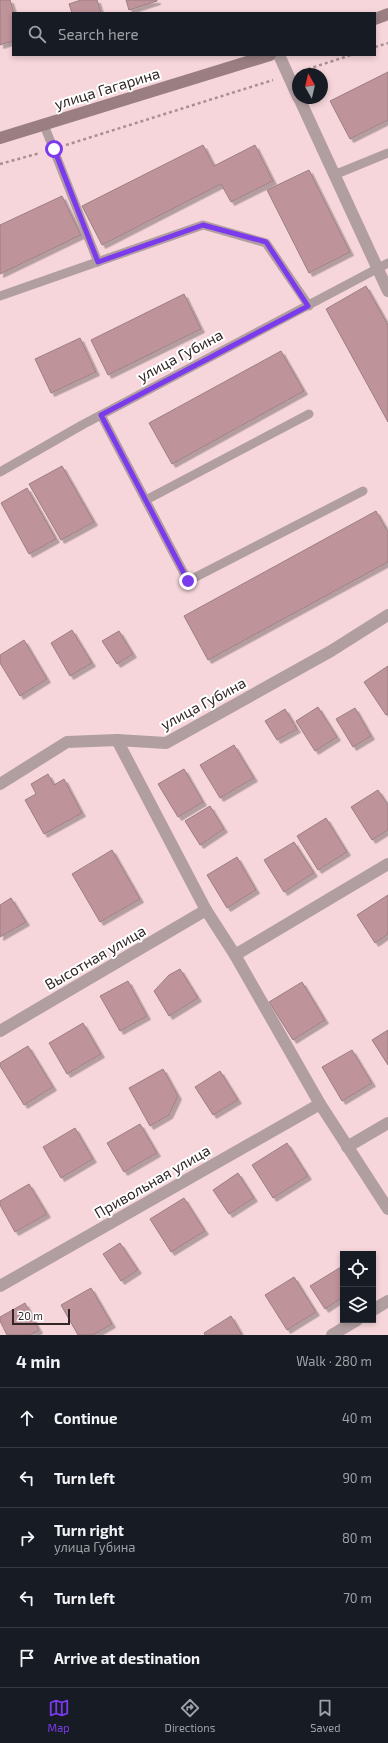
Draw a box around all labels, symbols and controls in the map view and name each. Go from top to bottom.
search box [12,12,376,56]
icon: search [26,23,48,45]
text: Search here [58,25,139,43]
street label: улица Гагарина [52,63,162,114]
north arrow [292,68,328,104]
route start [45,140,63,158]
street label: улица Губина [134,325,226,386]
route end [179,572,197,590]
street label: улица Губина [157,673,249,734]
street label: Высотная улица [41,921,149,994]
street label: Привольная улица [91,1140,214,1222]
map controls [340,1251,376,1323]
button: locate [340,1251,376,1287]
button: layers [340,1287,376,1323]
scale bar [12,1307,70,1326]
text: 20 m [18,1309,43,1322]
text: 4 min [16,1351,60,1371]
text: Walk · 280 m [296,1353,372,1369]
icon: ahead [16,1407,38,1429]
text: Continue [54,1409,117,1427]
text: 40 m [342,1410,372,1426]
icon: left [16,1467,38,1489]
text: Turn left [54,1469,115,1487]
text: 90 m [342,1470,372,1486]
text: Turn right [54,1521,124,1539]
icon: right [16,1527,38,1549]
text: 80 m [342,1530,372,1546]
text: улица Губина [54,1539,136,1555]
icon: left [16,1587,38,1609]
text: Turn left [54,1589,115,1607]
text: 70 m [343,1590,372,1606]
icon: arrive [16,1647,38,1669]
text: Arrive at destination [54,1649,200,1667]
tab: Map [48,1697,70,1734]
tab: Directions [165,1697,215,1734]
tab: Saved [310,1697,341,1734]

